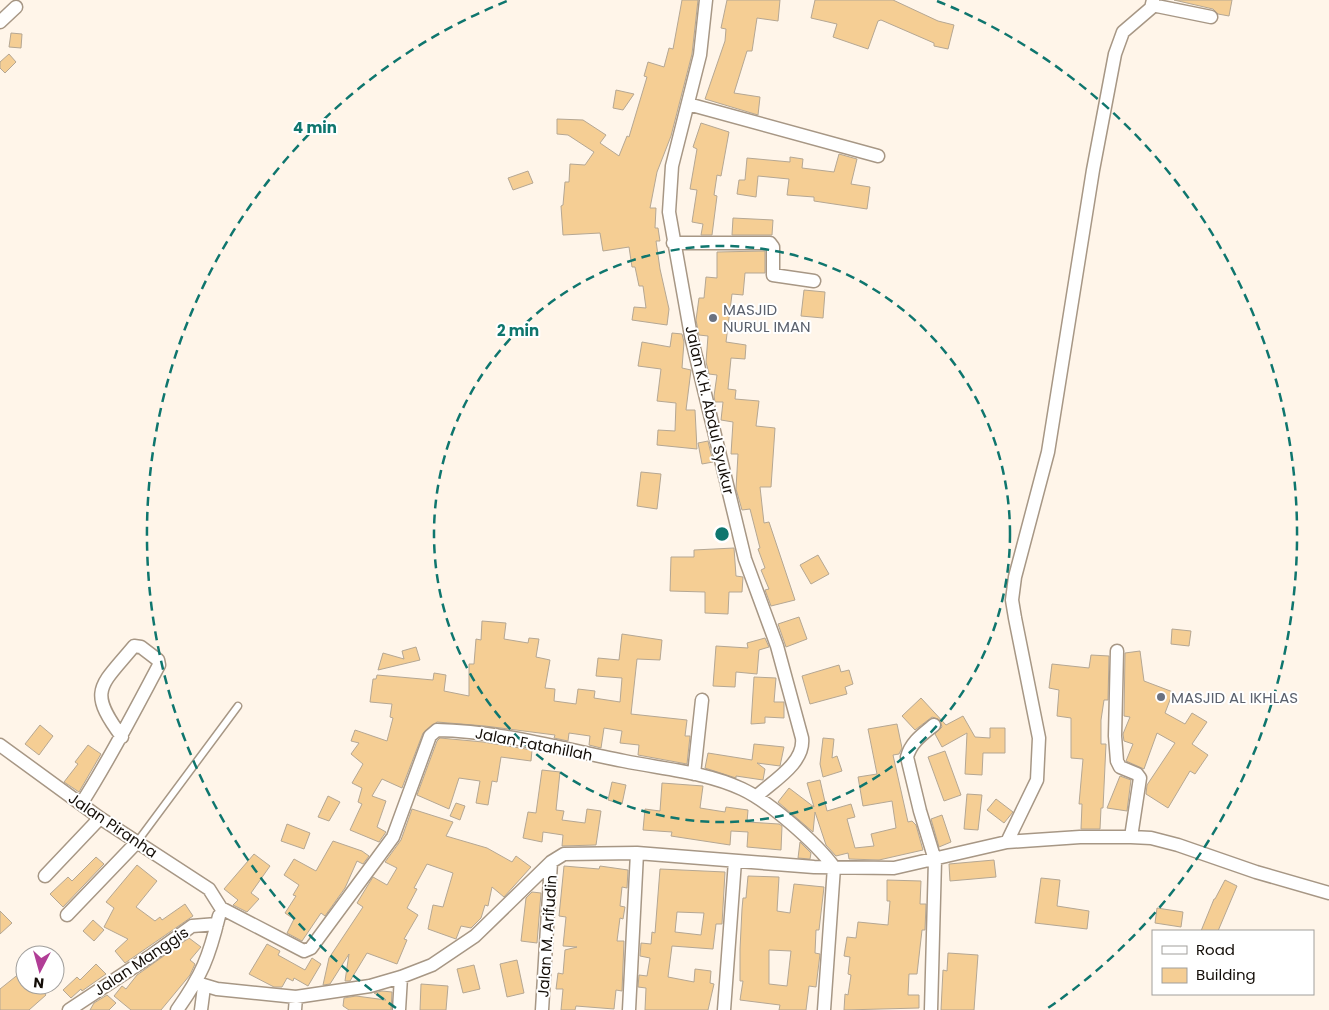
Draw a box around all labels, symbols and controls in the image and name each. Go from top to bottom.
text: 4 min [293,117,337,138]
place label: MASJID NURUL IMAN [723,299,811,337]
marker: MASJID NURUL IMAN [707,312,719,324]
text: 2 min [497,320,539,341]
street label: Jalan K.H. Abdul Syukur [680,324,740,497]
centre of rings [713,525,731,543]
place label: MASJID AL IKHLAS [1171,687,1298,708]
marker: MASJID AL IKHLAS [1155,691,1167,703]
street label: Jalan Fatahillah [473,722,595,766]
street label: Jalan Piranha [64,788,162,862]
street label: Jalan M. Arifudin [532,874,562,998]
street label: Jalan Manggis [90,921,193,1000]
legend [1152,930,1314,995]
text: Road [1196,939,1235,960]
north arrow [15,945,65,995]
text: Building [1196,964,1256,985]
text: N [32,972,45,993]

